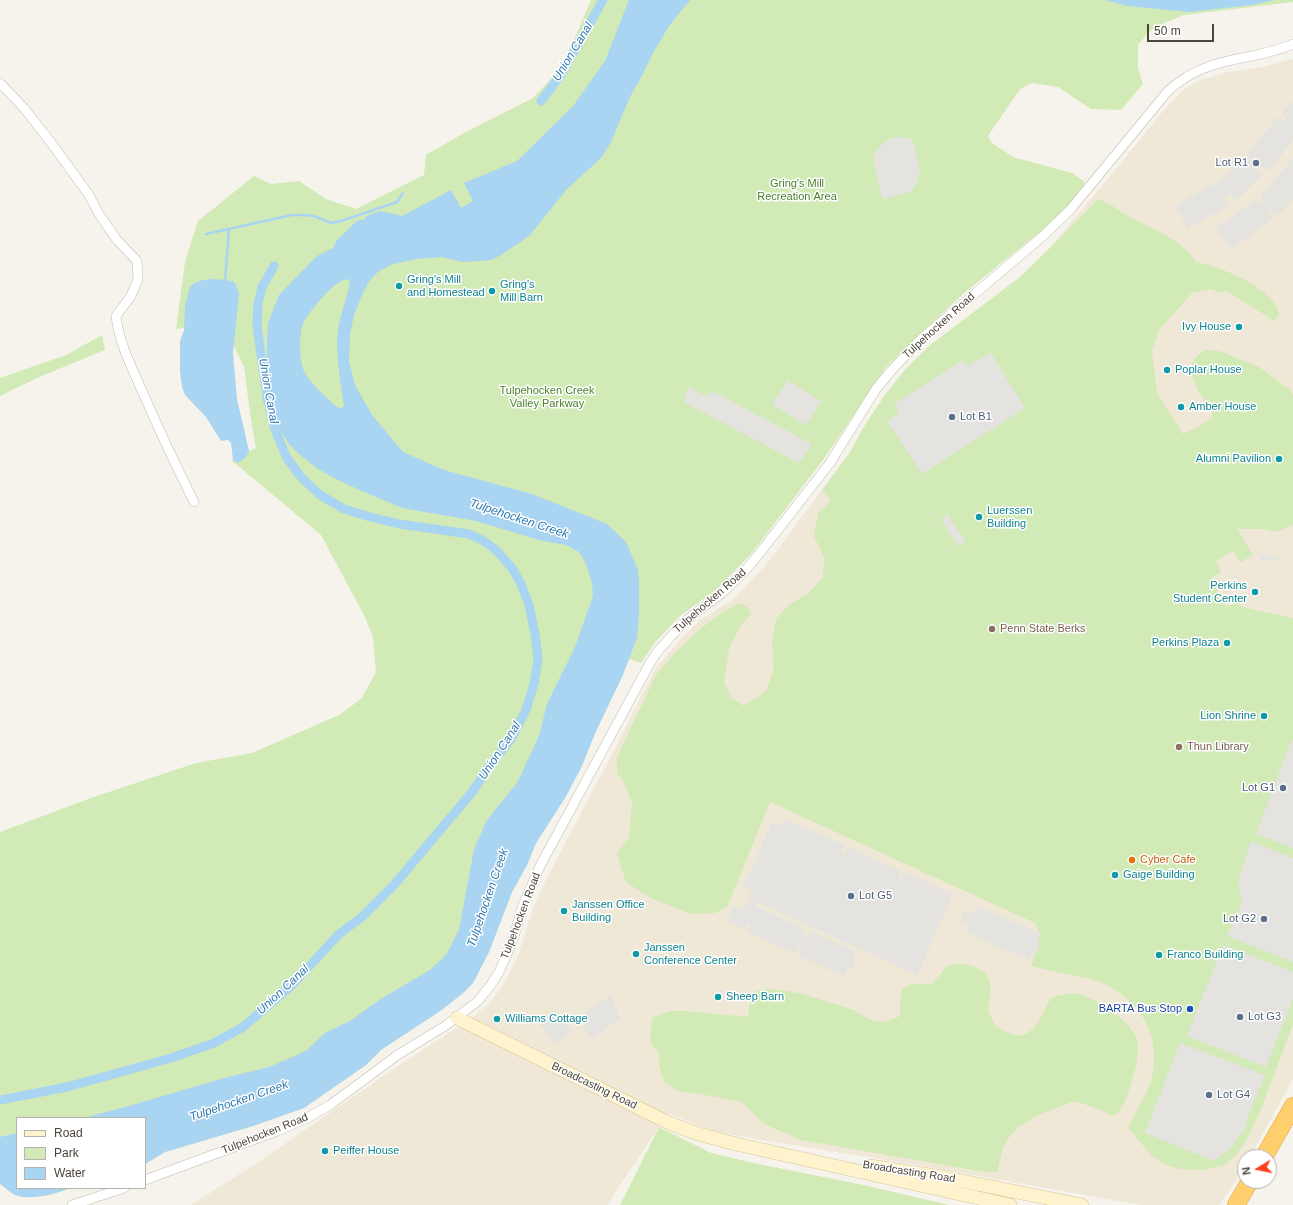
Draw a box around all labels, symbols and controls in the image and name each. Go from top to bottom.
scale bar [1149,16,1216,42]
water label: Union Canal [550,20,596,84]
text: 50 m [1154,24,1181,38]
place label: Lot R1 [1216,156,1248,170]
marker: Lot R1 [1251,158,1261,168]
park label: Gring's Mill Recreation Area [757,177,837,203]
place label: Gring's Mill and Homestead [407,273,485,299]
place label: Gring's Mill Barn [500,278,543,304]
marker: Gring's Mill and Homestead [394,281,404,291]
marker: Gring's Mill Barn [487,286,497,296]
street label: Tulpehocken Road [900,290,978,362]
place label: Ivy House [1182,320,1231,334]
marker: Ivy House [1234,322,1244,332]
water label: Union Canal [255,357,281,425]
place label: Poplar House [1175,363,1242,377]
marker: Poplar House [1162,365,1172,375]
park label: Tulpehocken Creek Valley Parkway [500,384,594,410]
place label: Amber House [1189,400,1256,414]
marker: Amber House [1176,402,1186,412]
place label: Lot B1 [960,410,992,424]
marker: Lot B1 [947,412,957,422]
place label: Alumni Pavilion [1196,452,1271,466]
marker: Alumni Pavilion [1274,454,1284,464]
water label: Tulpehocken Creek [468,496,570,542]
place label: Luerssen Building [987,504,1032,530]
marker: Luerssen Building [974,512,984,522]
street label: Tulpehocken Road [671,566,749,636]
place label: Perkins Student Center [1173,579,1247,605]
marker: Perkins Student Center [1250,587,1260,597]
place label: Penn State Berks [1000,622,1086,636]
marker: Penn State Berks [987,624,997,634]
place label: Perkins Plaza [1152,636,1219,650]
marker: Perkins Plaza [1222,638,1232,648]
place label: Lion Shrine [1200,709,1256,723]
marker: Lion Shrine [1259,711,1269,721]
water label: Union Canal [476,719,524,783]
place label: Thun Library [1187,740,1249,754]
marker: Thun Library [1174,742,1184,752]
place label: Lot G1 [1242,781,1275,795]
marker: Lot G1 [1278,783,1288,793]
water label: Tulpehocken Creek [464,847,512,949]
place label: Cyber Cafe [1140,853,1196,867]
marker: Cyber Cafe [1127,855,1137,865]
place label: Gaige Building [1123,868,1195,882]
marker: Gaige Building [1110,870,1120,880]
street label: Tulpehocken Road [498,871,544,961]
place label: Lot G5 [859,889,892,903]
marker: Lot G5 [846,891,856,901]
place label: Janssen Office Building [572,898,645,924]
marker: Janssen Office Building [559,906,569,916]
place label: Lot G2 [1223,912,1256,926]
marker: Lot G2 [1259,914,1269,924]
place label: Janssen Conference Center [644,941,737,967]
place label: Franco Building [1167,948,1243,962]
marker: Janssen Conference Center [631,949,641,959]
marker: Franco Building [1154,950,1164,960]
water label: Union Canal [254,962,312,1018]
place label: Sheep Barn [726,990,784,1004]
marker: Sheep Barn [713,992,723,1002]
place label: BARTA Bus Stop [1099,1002,1182,1016]
marker: BARTA Bus Stop [1185,1004,1195,1014]
place label: Lot G3 [1248,1010,1281,1024]
place label: Williams Cottage [505,1012,588,1026]
marker: Lot G3 [1235,1012,1245,1022]
marker: Williams Cottage [492,1014,502,1024]
street label: Broadcasting Road [549,1060,639,1112]
water label: Tulpehocken Creek [188,1077,290,1125]
place label: Lot G4 [1217,1088,1250,1102]
marker: Lot G4 [1204,1090,1214,1100]
street label: Tulpehocken Road [220,1111,310,1157]
legend [16,1117,146,1189]
text: Road [54,1126,83,1140]
place label: Peiffer House [333,1144,399,1158]
text: Park [54,1146,79,1160]
marker: Peiffer House [320,1146,330,1156]
north arrow [1237,1149,1277,1189]
street label: Broadcasting Road [862,1158,956,1186]
text: Water [54,1166,86,1180]
text: N [1240,1166,1253,1176]

